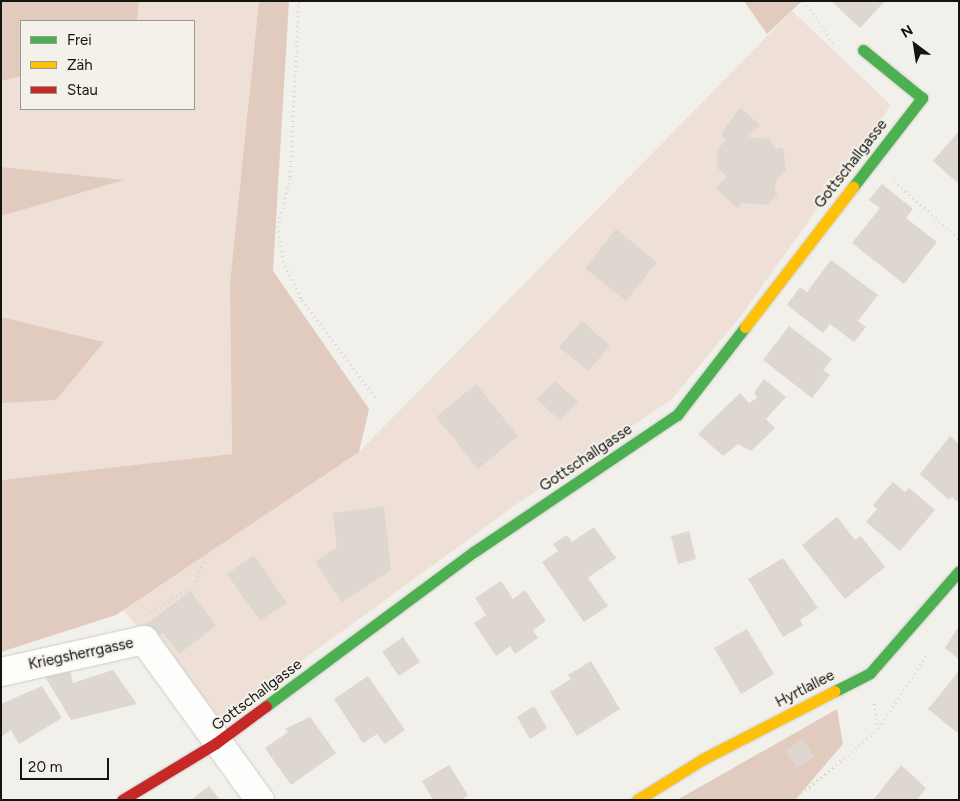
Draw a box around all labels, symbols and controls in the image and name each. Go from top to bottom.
legend [20,20,195,110]
north arrow [890,20,940,70]
text: N [898,22,916,42]
text: Frei [67,31,92,49]
text: Zäh [67,56,93,74]
text: Stau [67,81,98,99]
street label: Gottschallgasse [811,116,891,212]
street label: Gottschallgasse [536,420,636,496]
street label: Kriegsherrgasse [27,634,135,674]
street label: Gottschallgasse [209,655,305,735]
street label: Hyrtlallee [772,666,838,712]
scale bar [22,748,111,780]
text: 20 m [28,758,62,776]

